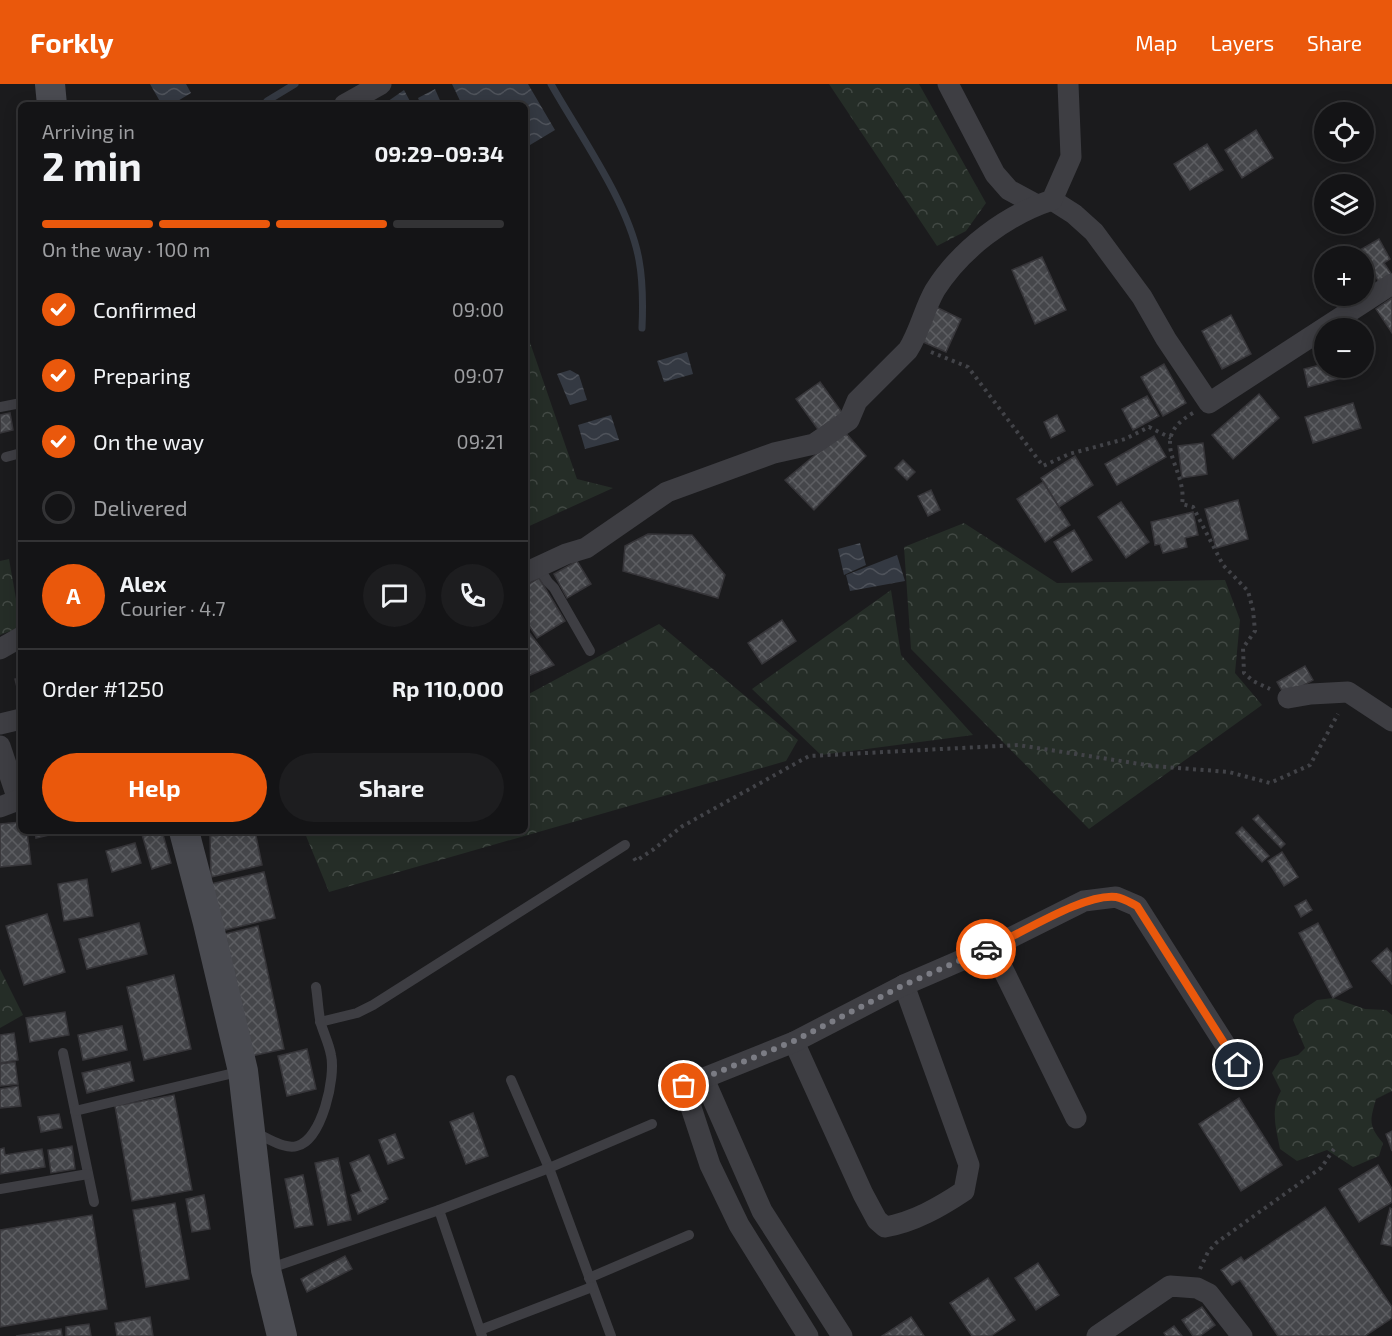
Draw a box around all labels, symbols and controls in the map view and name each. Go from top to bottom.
text: Forkly [30,25,114,59]
text: Map [1135,30,1177,55]
text: Layers [1210,30,1274,55]
text: Share [1307,30,1362,55]
map controls [1314,102,1374,378]
button: locate [1314,102,1374,162]
text: Arriving in [42,119,135,143]
text: 09:29–09:34 [374,140,504,166]
text: 2 min [42,142,142,189]
button: layers [1314,174,1374,234]
text: On the way · 100 m [42,237,210,261]
button: + [1314,246,1374,306]
icon: check [42,293,75,326]
text: Confirmed [93,296,197,322]
text: 09:00 [452,297,504,321]
button: − [1314,318,1374,378]
icon: check [42,359,75,392]
text: Preparing [93,362,191,388]
text: 09:07 [453,363,504,387]
icon: check [42,425,75,458]
text: On the way [93,428,204,454]
text: 09:21 [457,429,504,453]
text: Delivered [93,494,188,520]
button: chat [363,564,426,627]
button: phone [441,564,504,627]
text: Alex [120,570,166,596]
text: A [66,582,81,608]
text: Courier · 4.7 [120,596,226,620]
text: Order #1250 [42,675,164,701]
text: Rp 110,000 [392,675,504,701]
button: Help [42,753,267,822]
button: Share [279,753,504,822]
courier [956,919,1016,979]
icon: car [970,933,1003,966]
pin [1212,1039,1263,1090]
icon: home [1221,1048,1254,1081]
pin [658,1060,709,1111]
icon: bag [667,1069,700,1102]

